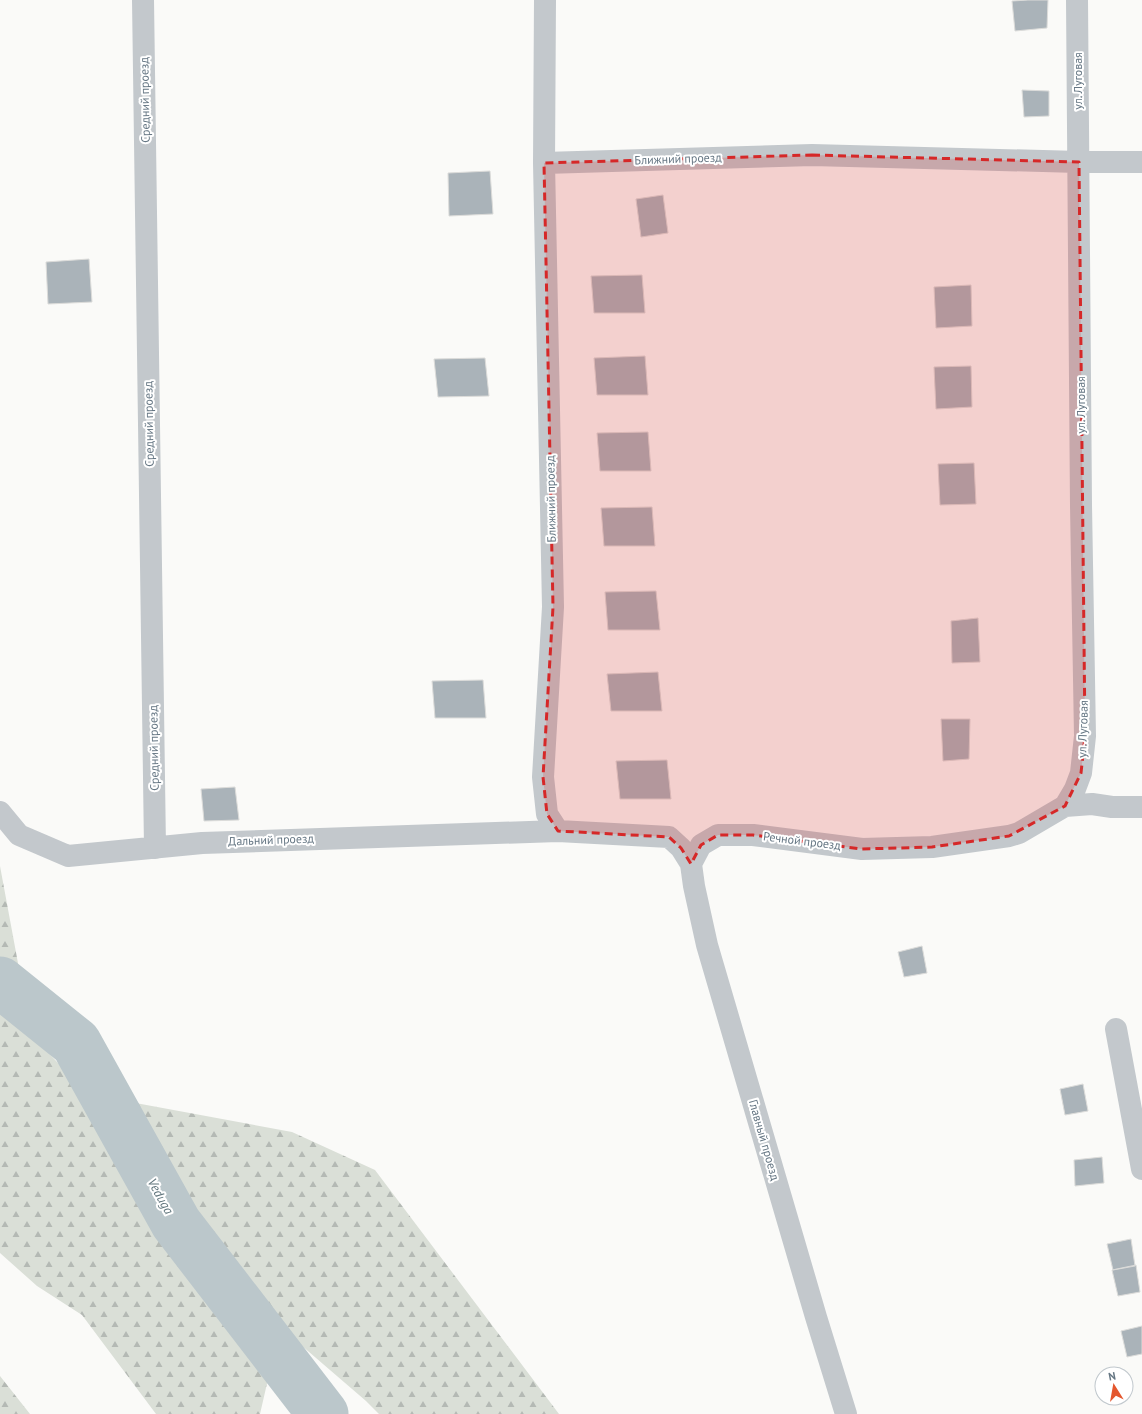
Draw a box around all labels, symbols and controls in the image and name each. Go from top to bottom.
street label: ул. Луговая [1070,52,1085,110]
street label: Средний проезд [136,57,153,143]
street label: Ближний проезд [634,149,722,168]
street label: ул. Луговая [1073,376,1088,434]
street label: Средний проезд [140,381,157,467]
street label: Ближний проезд [542,455,559,543]
street label: ул. Луговая [1074,700,1091,758]
street label: Средний проезд [145,705,162,791]
street label: Речной проезд [762,828,842,853]
street label: Дальний проезд [228,830,315,848]
street label: Главный проезд [746,1098,783,1183]
water label: Veduga [144,1175,178,1218]
north arrow [1094,1366,1134,1406]
text: N [1107,1369,1117,1384]

